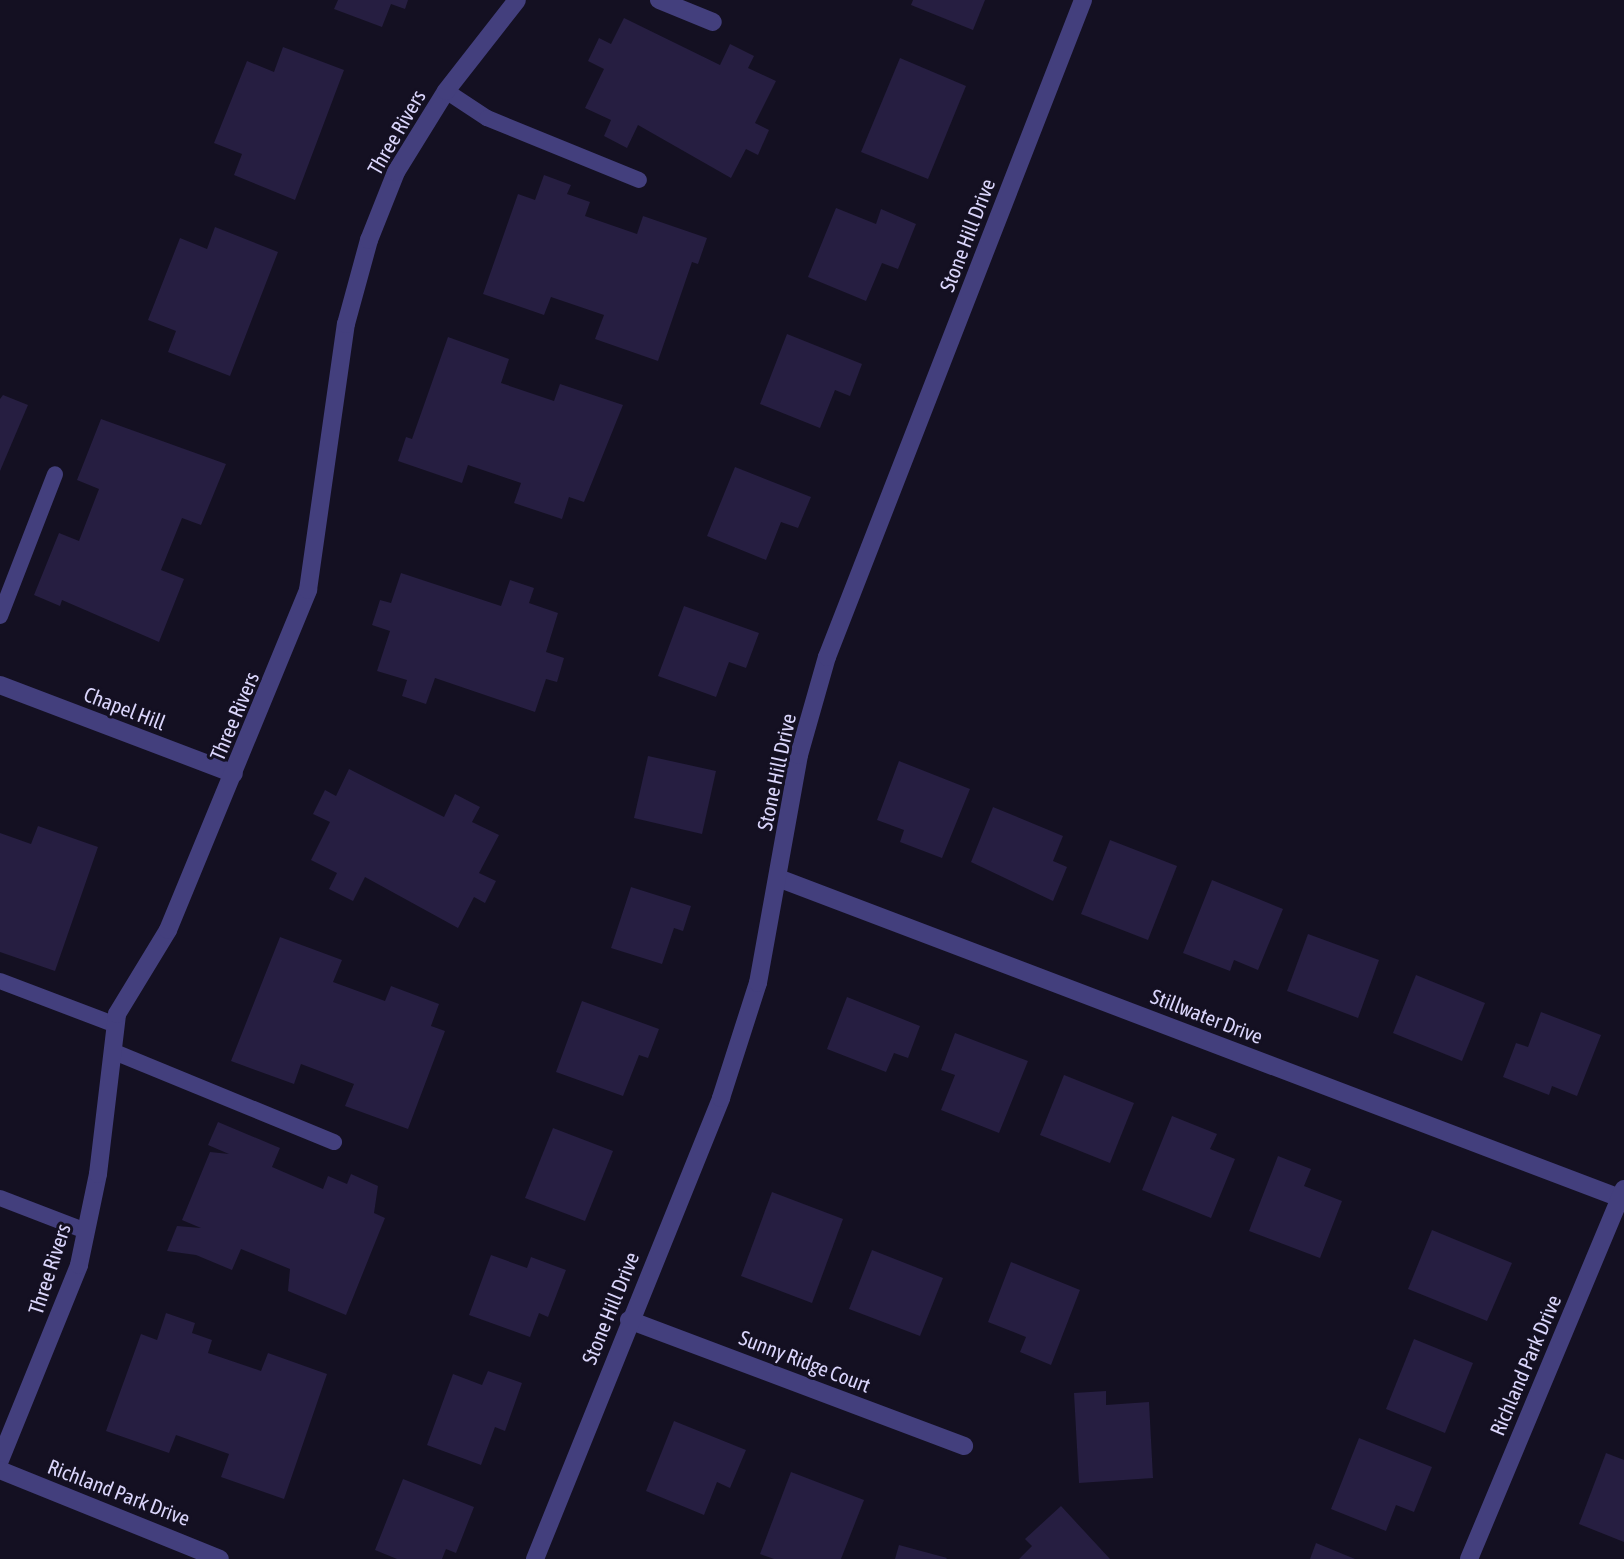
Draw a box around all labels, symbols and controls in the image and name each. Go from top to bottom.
street label: Three Rivers [362,85,430,179]
street label: Stone Hill Drive [934,175,1000,295]
street label: Three Rivers [204,668,264,764]
street label: Chapel Hill [81,681,169,735]
street label: Stone Hill Drive [751,711,801,833]
street label: Stillwater Drive [1147,983,1267,1049]
street label: Three Rivers [23,1220,75,1318]
street label: Stone Hill Drive [576,1248,644,1368]
street label: Richland Park Drive [1484,1291,1566,1439]
street label: Sunny Ridge Court [736,1324,874,1398]
street label: Richland Park Drive [44,1453,194,1531]

